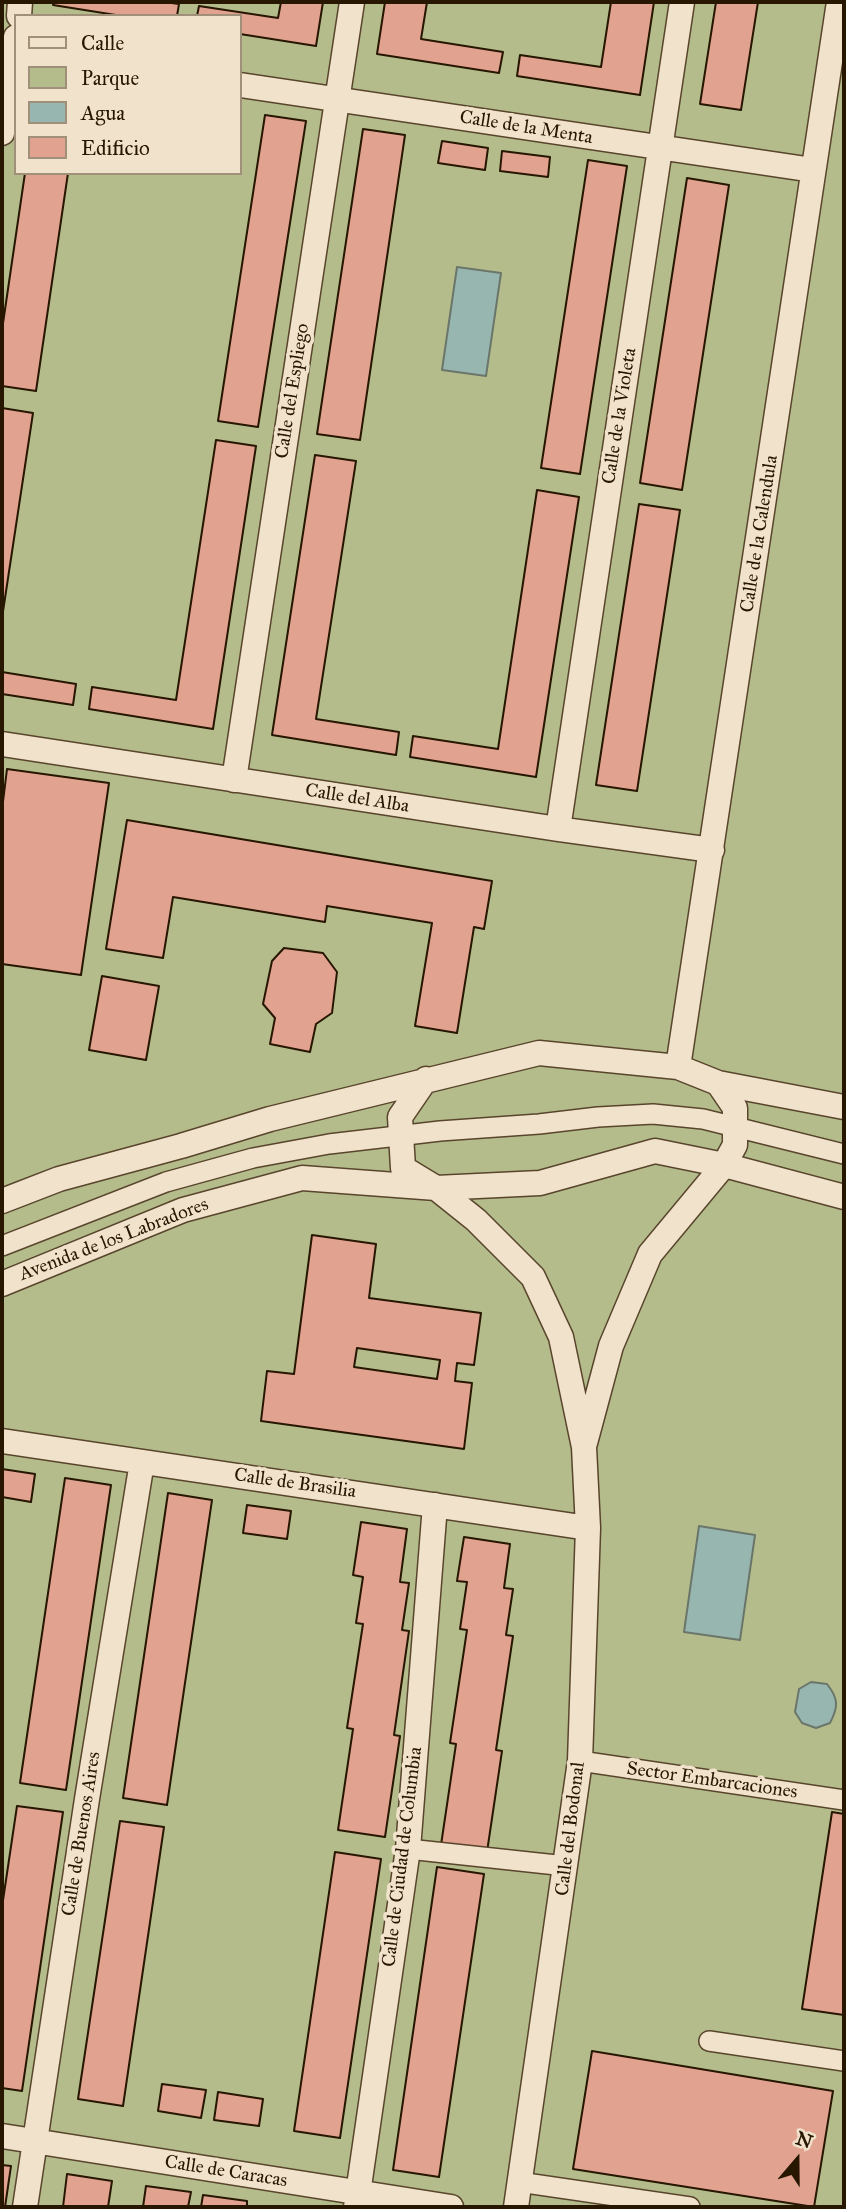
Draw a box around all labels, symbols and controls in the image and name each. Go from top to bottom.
legend [14,14,242,175]
text: Calle [81,30,124,56]
text: Parque [81,65,139,91]
text: Agua [81,100,125,126]
street label: Calle de la Menta [458,106,594,150]
text: Edificio [81,135,150,161]
street label: Calle del Espliego [271,322,315,460]
street label: Calle de la Violeta [598,346,642,486]
street label: Calle de la Calendula [736,454,784,614]
street label: Calle del Alba [303,780,411,818]
street label: Avenida de los Labradores [16,1193,212,1287]
street label: Calle de Brasilia [233,1464,357,1504]
street label: Calle de Ciudad de Columbia [378,1746,428,1968]
street label: Calle de Buenos Aires [58,1750,106,1918]
street label: Sector Embarcaciones [625,1758,799,1804]
street label: Calle del Bodonal [551,1761,591,1897]
north arrow [762,2125,832,2195]
text: N [793,2126,816,2153]
street label: Calle de Caracas [163,2151,289,2193]

